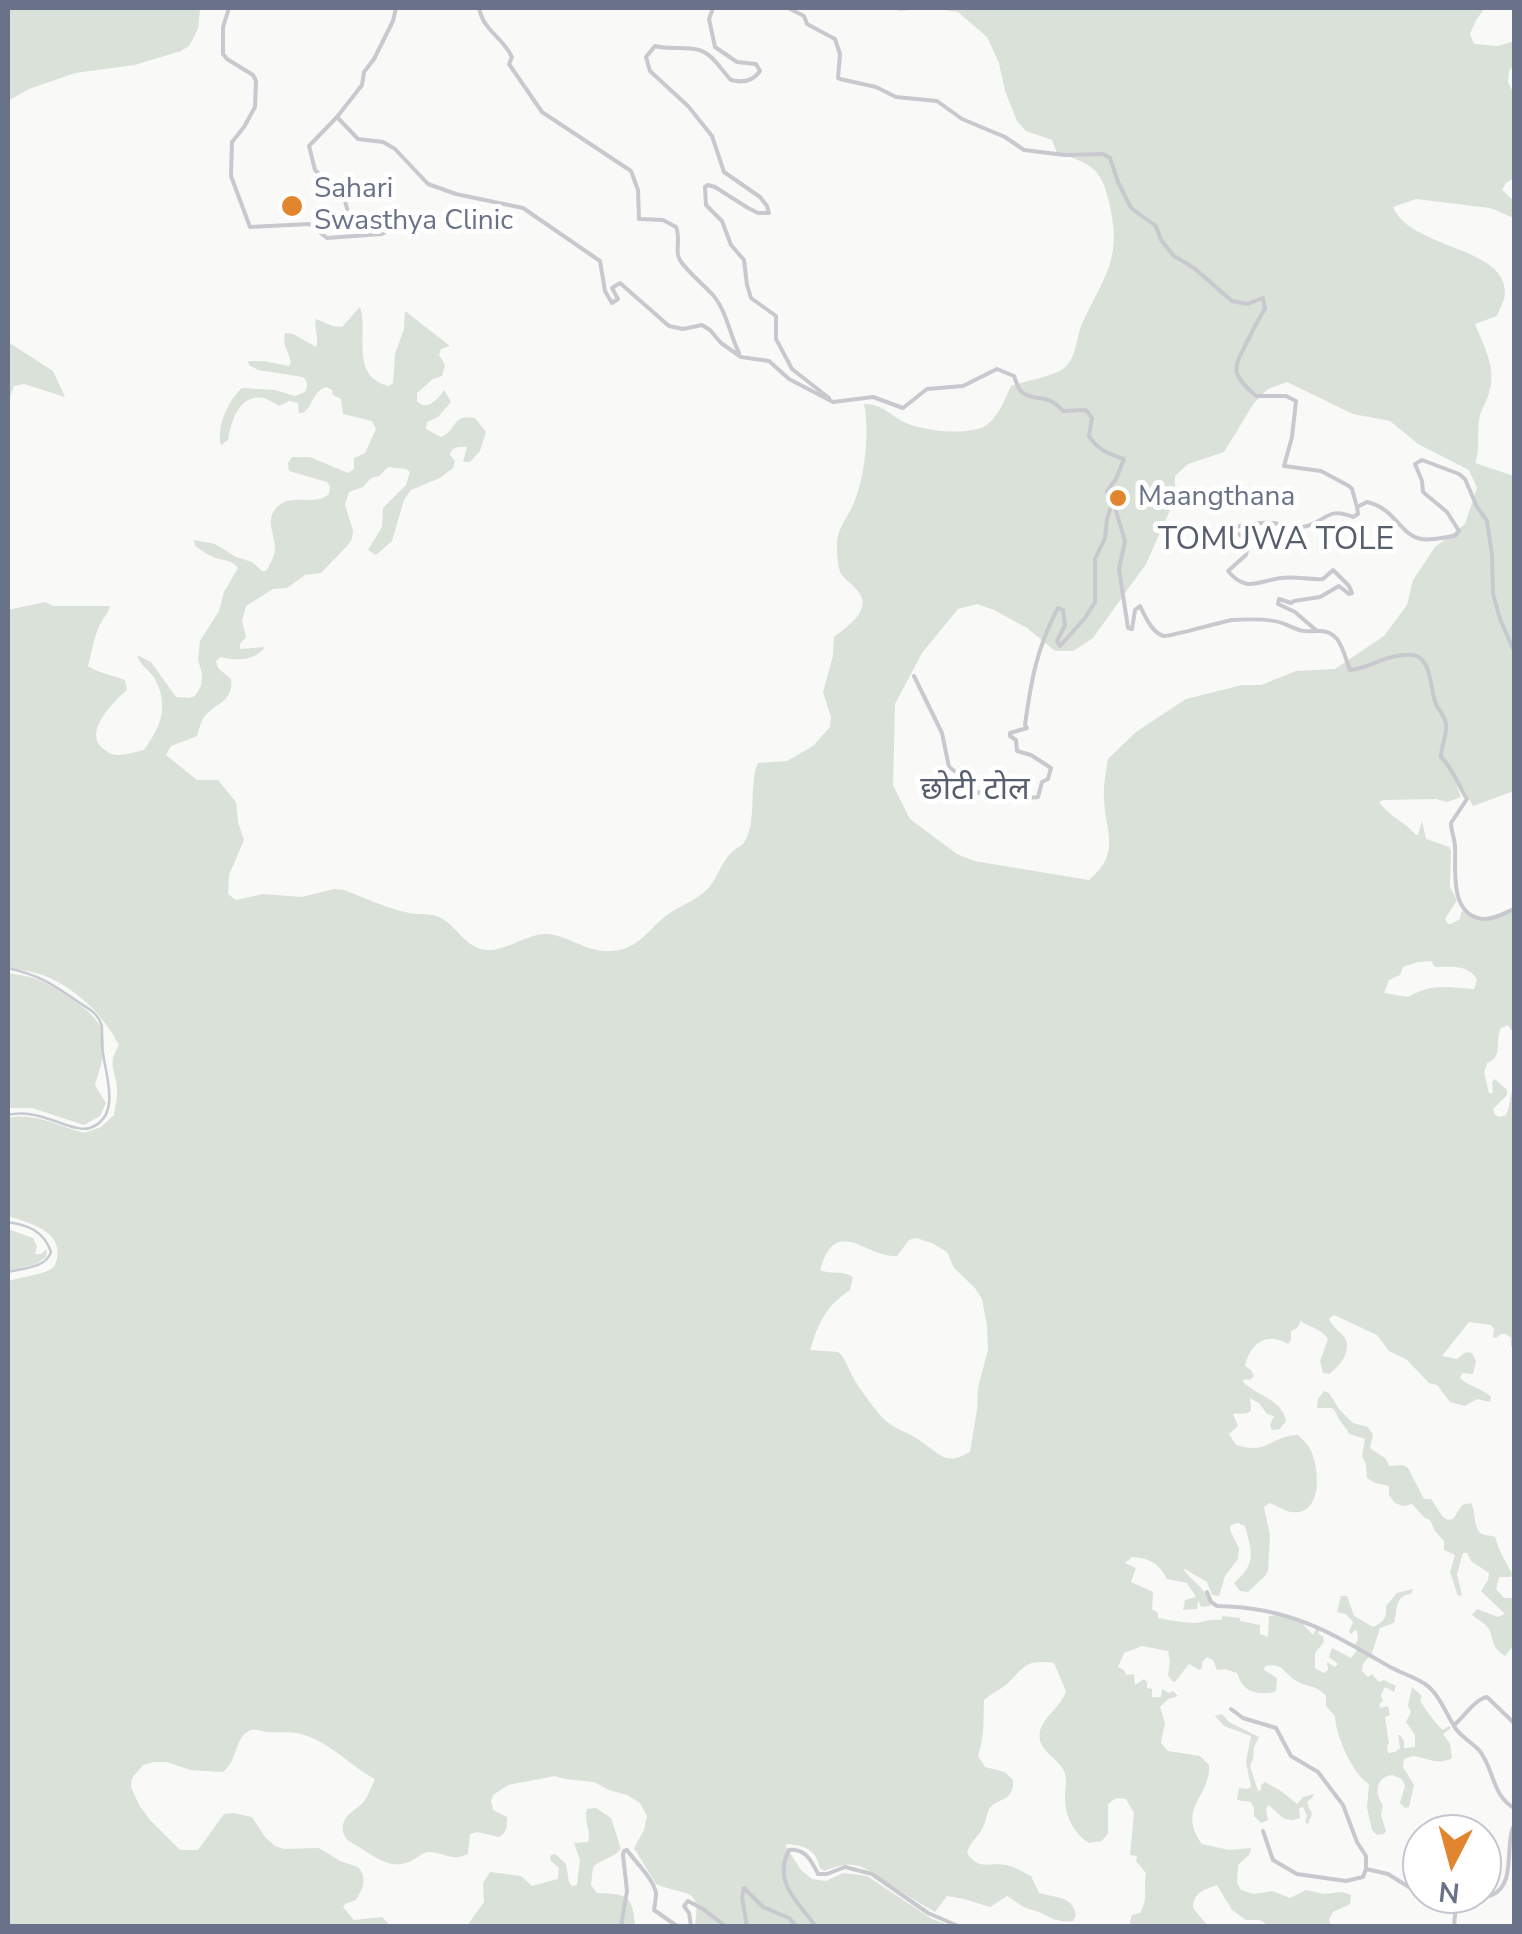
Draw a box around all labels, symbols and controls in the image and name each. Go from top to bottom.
place label: Sahari Swasthya Clinic [314,173,513,239]
marker: Sahari Swasthya Clinic [279,193,305,219]
place label: Maangthana [1138,481,1295,515]
marker: Maangthana [1107,487,1129,509]
district label: TOMUWA TOLE [1144,522,1408,560]
district label: छोटी टोल [920,772,1030,810]
north arrow [1402,1814,1502,1914]
text: N [1437,1872,1461,1912]

